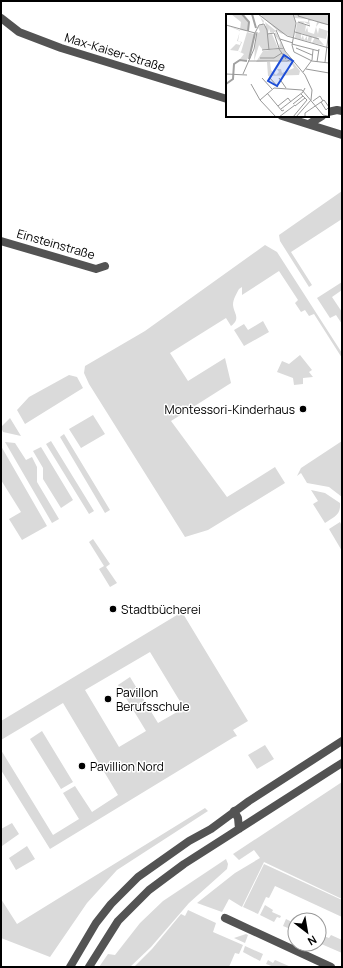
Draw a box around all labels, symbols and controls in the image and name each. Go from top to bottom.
inset map [226,14,329,117]
street label: Max-Kaiser-Straße [63,29,167,75]
street label: Einsteinstraße [15,225,97,263]
place label: Montessori-Kinderhaus [165,401,295,418]
marker: Montessori-Kinderhaus [298,404,308,414]
place label: Stadtbücherei [121,601,201,618]
marker: Stadtbücherei [108,604,118,614]
place label: Pavillon Berufsschule [116,684,189,715]
marker: Pavillon Berufsschule [103,694,113,704]
place label: Pavillion Nord [90,758,164,775]
marker: Pavillion Nord [77,761,87,771]
north arrow [287,912,327,952]
text: N [305,933,320,950]

